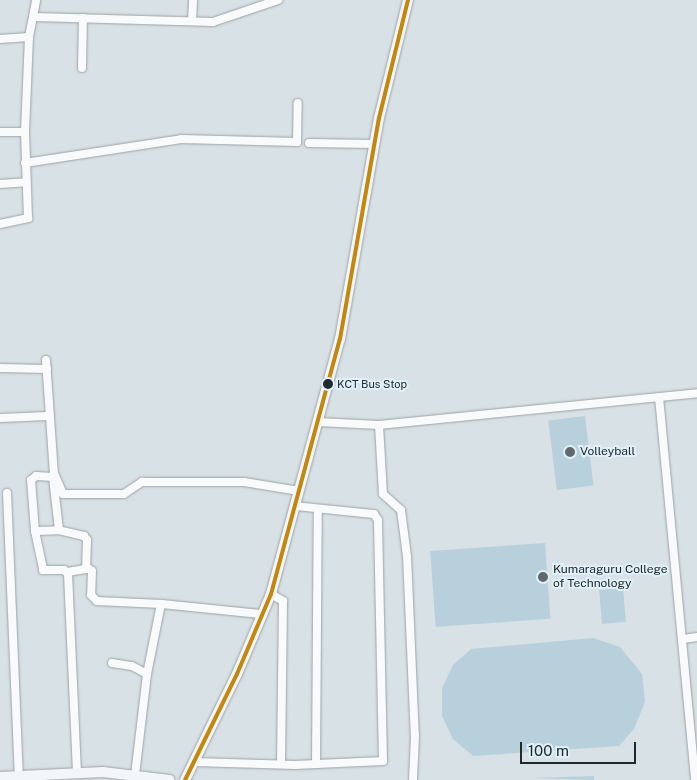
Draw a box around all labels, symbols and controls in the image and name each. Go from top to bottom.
place label: KCT Bus Stop [337,377,407,391]
marker: KCT Bus Stop [323,379,333,389]
place label: Volleyball [580,445,635,459]
marker: Volleyball [564,446,576,458]
place label: Kumaraguru College of Technology [553,563,668,591]
marker: Kumaraguru College of Technology [537,571,549,583]
scale bar [522,732,638,764]
text: 100 m [528,742,569,759]

